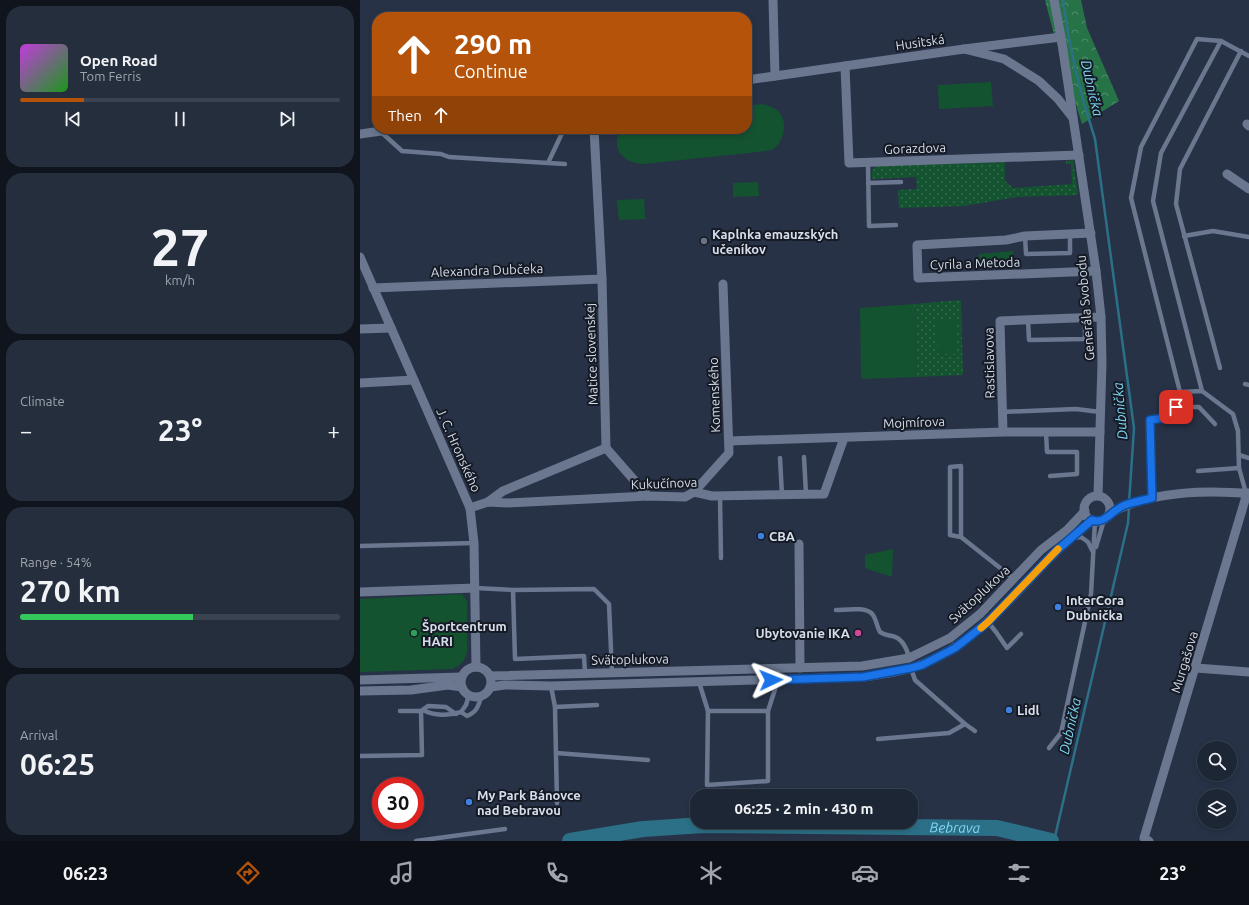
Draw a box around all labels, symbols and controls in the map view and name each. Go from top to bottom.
icon: ahead [388,28,440,80]
text: 290 m [454,28,532,59]
street label: Husitská [895,32,945,52]
text: Open Road [80,52,157,69]
water label: Dubnička [1078,58,1106,118]
text: Continue [454,61,528,81]
text: Tom Ferris [80,69,141,83]
icon: ahead [430,104,452,126]
text: Then [388,107,422,124]
icon: previous [62,108,84,130]
icon: pause [169,108,191,130]
icon: next [276,108,298,130]
street label: Gorazdova [884,140,946,156]
text: 27 [151,218,209,276]
place label: Kaplnka emauzských učeníkov [712,227,838,256]
marker: Kaplnka emauzských učeníkov [699,236,709,246]
street label: Cyrila a Metoda [930,254,1020,272]
street label: Generála Svobodu [1073,255,1097,361]
street label: Alexandra Dubčeka [431,261,543,279]
text: km/h [165,273,195,287]
street label: Matice slovenskej [582,303,600,405]
street label: Rastislavova [981,327,997,399]
street label: Komenského [706,357,722,433]
water label: Dubnička [1109,381,1130,440]
pin [1159,390,1193,424]
text: Climate [20,394,65,408]
icon: arrive [1165,396,1187,418]
street label: J. C. Hronského [434,406,484,494]
text: 23° [158,413,202,447]
street label: Mojmírova [883,414,945,430]
text: − [20,418,32,443]
text: + [328,418,340,443]
street label: Kukučínova [631,475,697,491]
place label: CBA [769,529,796,543]
marker: CBA [756,531,766,541]
text: Range · 54% [20,555,92,569]
street label: Svätoplukova [946,562,1012,626]
text: 270 km [20,574,121,608]
place label: InterCora Dubnička [1066,593,1124,622]
marker: InterCora Dubnička [1053,602,1063,612]
place label: Športcentrum HARI [422,618,507,648]
place label: Ubytovanie IKA [756,626,851,640]
marker: Športcentrum HARI [409,628,419,638]
marker: Ubytovanie IKA [853,628,863,638]
street label: Murgašova [1168,629,1200,695]
street label: Svätoplukova [591,651,669,667]
position arrow [750,659,792,701]
water label: Dubnička [1056,696,1084,756]
place label: Lidl [1017,703,1040,717]
marker: Lidl [1004,705,1014,715]
text: Arrival [20,728,58,742]
map controls [1197,741,1237,829]
button: search [1197,741,1237,781]
text: 06:25 [20,747,95,781]
speed limit sign: 30 [372,777,424,829]
place label: My Park Bánovce nad Bebravou [477,788,581,817]
button: layers [1197,789,1237,829]
marker: My Park Bánovce nad Bebravou [464,797,474,807]
text: 06:25 · 2 min · 430 m [735,800,873,817]
water label: Bebrava [930,819,981,836]
icon: directions [234,859,262,887]
icon: music [388,859,416,887]
icon: phone [543,859,571,887]
icon: climate [697,859,725,887]
icon: car [851,859,879,887]
icon: filters [1005,859,1033,887]
text: 06:23 [63,863,108,883]
text: 23° [1159,863,1186,883]

